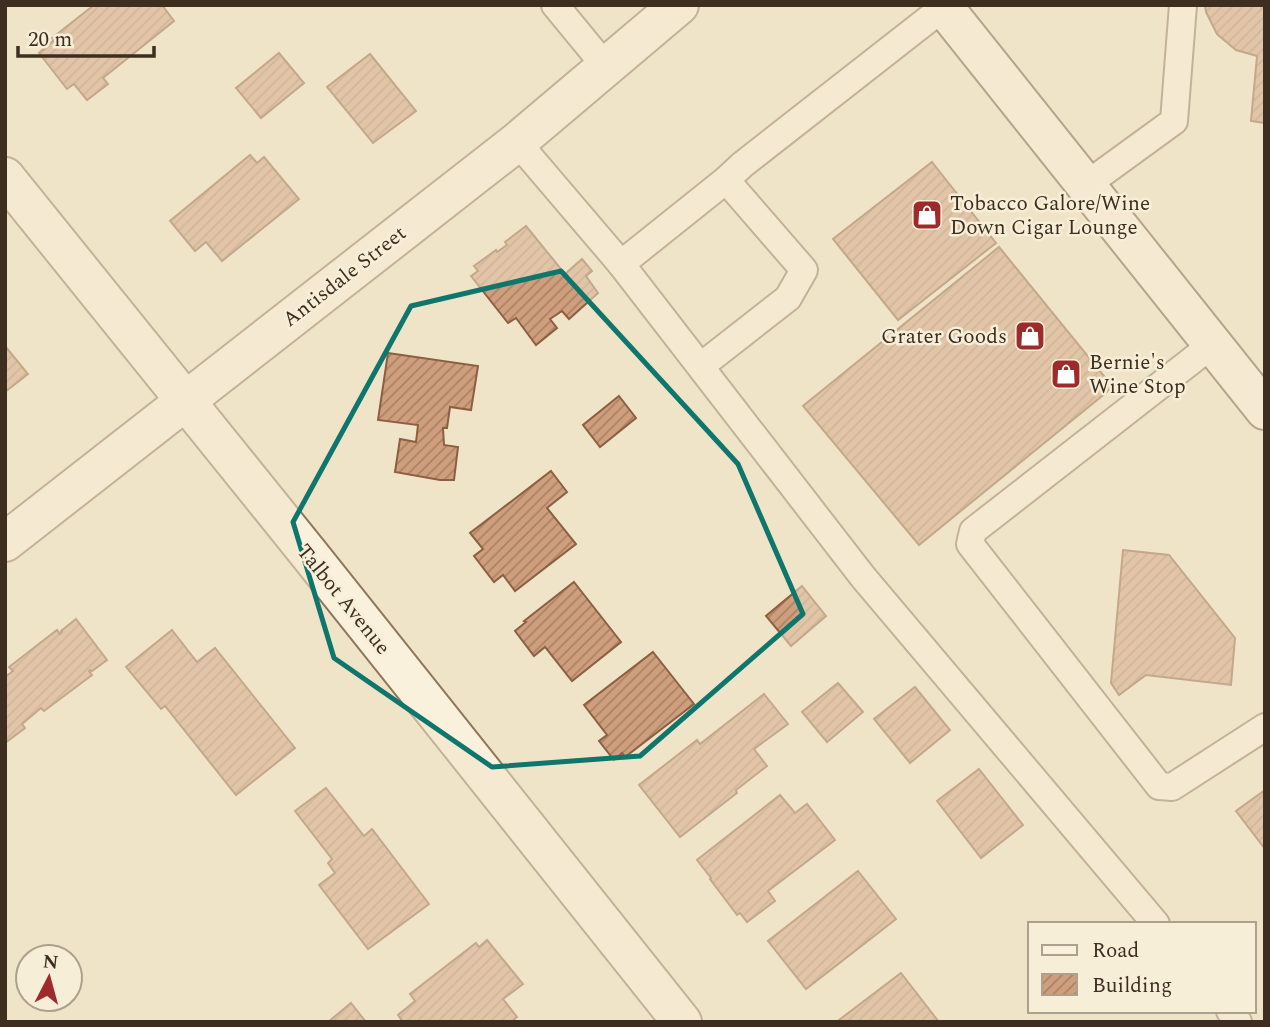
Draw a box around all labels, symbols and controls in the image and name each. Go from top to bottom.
scale bar [18,14,154,58]
text: 20 m [28,24,72,56]
place label: Tobacco Galore/Wine Down Cigar Lounge [950,188,1150,244]
shop icon: Tobacco Galore/Wine Down Cigar Lounge [910,198,944,232]
street label: Antisdale Street [276,218,413,335]
shop icon: Grater Goods [1013,319,1047,353]
place label: Grater Goods [881,321,1007,353]
place label: Bernie's Wine Stop [1089,347,1186,403]
shop icon: Bernie's Wine Stop [1049,357,1083,391]
street label: Talbot Avenue [288,537,398,662]
legend [1028,922,1256,1013]
text: Road [1092,935,1139,967]
north arrow [14,943,84,1013]
text: N [41,947,60,978]
text: Building [1092,970,1172,1002]

